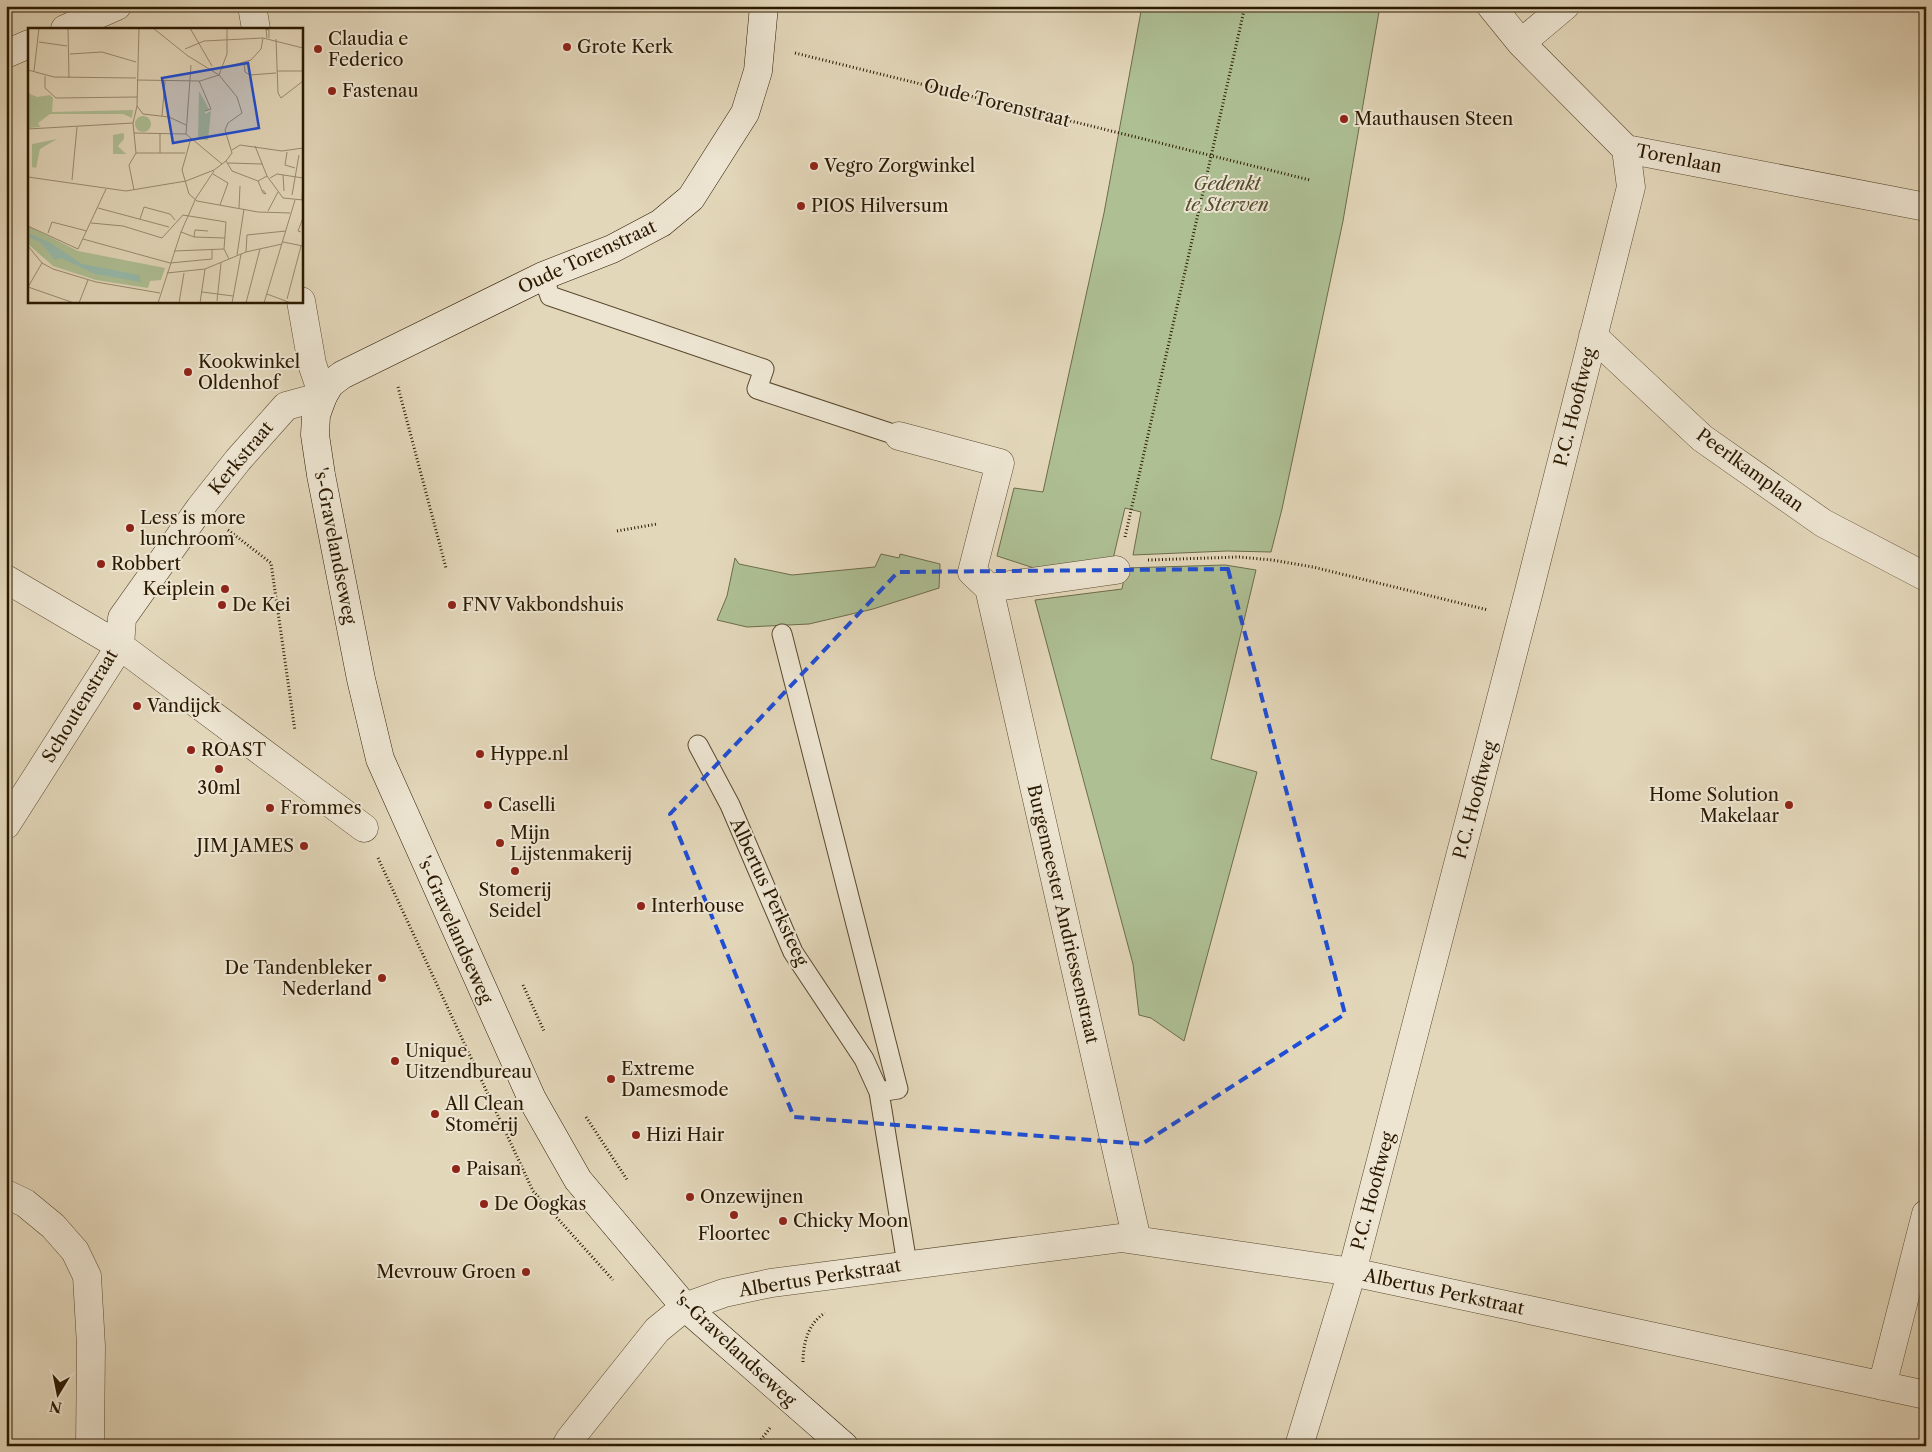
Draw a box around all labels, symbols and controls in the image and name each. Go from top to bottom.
inset map [28,28,302,302]
place label: Claudia e Federico [328,28,408,71]
place label: Grote Kerk [577,36,674,58]
marker: Grote Kerk [561,41,573,53]
marker: Claudia e Federico [312,43,324,55]
street label: Oude Torenstraat [922,74,1073,132]
place label: Fastenau [342,80,419,102]
marker: Fastenau [326,85,338,97]
place label: Mauthausen Steen [1354,108,1513,130]
marker: Mauthausen Steen [1338,113,1350,125]
street label: Torenlaan [1634,140,1724,178]
place label: Vegro Zorgwinkel [823,155,975,177]
marker: Vegro Zorgwinkel [808,160,820,172]
park label: Gedenkt te Sterven [1185,173,1269,216]
place label: PIOS Hilversum [811,195,949,217]
marker: PIOS Hilversum [795,200,807,212]
street label: Oude Torenstraat [514,215,660,299]
street label: P.C. Hooftweg [1550,345,1601,469]
place label: Kookwinkel Oldenhof [198,351,300,394]
marker: Kookwinkel Oldenhof [182,366,194,378]
street label: Kerkstraat [204,417,278,499]
street label: Peerlkamplaan [1692,424,1808,516]
street label: 's-Gravelandseweg [309,466,361,627]
place label: Less is more lunchroom [140,507,246,550]
marker: Less is more lunchroom [124,522,136,534]
place label: Robbert [111,553,181,575]
marker: Robbert [95,558,107,570]
place label: Keiplein [143,578,215,600]
marker: Keiplein [219,583,231,595]
place label: De Kei [232,594,291,616]
place label: FNV Vakbondshuis [462,594,624,616]
marker: De Kei [216,599,228,611]
marker: FNV Vakbondshuis [446,599,458,611]
street label: Schoutenstraat [38,645,123,767]
place label: Vandijck [146,695,222,717]
marker: Vandijck [131,700,143,712]
street label: P.C. Hooftweg [1449,738,1501,862]
place label: ROAST [201,739,266,761]
place label: Hyppe.nl [490,743,569,765]
marker: ROAST [185,744,197,756]
marker: Hyppe.nl [474,748,486,760]
marker: 30ml [213,763,225,775]
place label: 30ml [197,777,241,799]
street label: Burgemeester Andriessenstraat [1022,782,1104,1047]
place label: Home Solution Makelaar [1649,784,1779,827]
place label: Caselli [498,794,556,816]
place label: Frommes [280,797,361,819]
marker: Caselli [482,799,494,811]
marker: Home Solution Makelaar [1783,799,1795,811]
marker: Frommes [264,802,276,814]
street label: Albertus Perksteeg [725,814,813,970]
place label: Mijn Lijstenmakerij [510,822,632,865]
place label: JIM JAMES [194,835,294,857]
marker: Mijn Lijstenmakerij [494,837,506,849]
marker: JIM JAMES [298,840,310,852]
street label: 's-Gravelandseweg [413,853,498,1007]
marker: Stomerij Seidel [509,865,521,877]
place label: Stomerij Seidel [478,879,552,922]
place label: Interhouse [651,895,744,917]
marker: Interhouse [635,900,647,912]
place label: De Tandenbleker Nederland [225,957,372,1000]
marker: De Tandenbleker Nederland [376,972,388,984]
place label: Unique Uitzendbureau [405,1040,532,1083]
marker: Unique Uitzendbureau [389,1055,401,1067]
place label: Extreme Damesmode [621,1058,729,1101]
marker: Extreme Damesmode [605,1073,617,1085]
place label: All Clean Stomerij [444,1093,524,1136]
marker: All Clean Stomerij [429,1108,441,1120]
place label: Hizi Hair [646,1124,725,1146]
marker: Hizi Hair [630,1129,642,1141]
street label: P.C. Hooftweg [1347,1129,1399,1253]
place label: Paisan [466,1158,521,1180]
marker: Paisan [450,1163,462,1175]
place label: Onzewijnen [700,1186,803,1208]
marker: Onzewijnen [684,1191,696,1203]
place label: De Oogkas [494,1193,586,1215]
marker: De Oogkas [478,1198,490,1210]
marker: Floortec [728,1209,740,1221]
place label: Chicky Moon [793,1210,909,1232]
marker: Chicky Moon [777,1215,789,1227]
place label: Floortec [698,1223,770,1245]
street label: Albertus Perkstraat [736,1254,903,1302]
place label: Mevrouw Groen [376,1261,516,1283]
street label: Albertus Perkstraat [1361,1264,1527,1320]
marker: Mevrouw Groen [520,1266,532,1278]
street label: 's-Gravelandseweg [669,1287,801,1412]
north arrow [32,1370,82,1420]
text: N [48,1397,63,1417]

